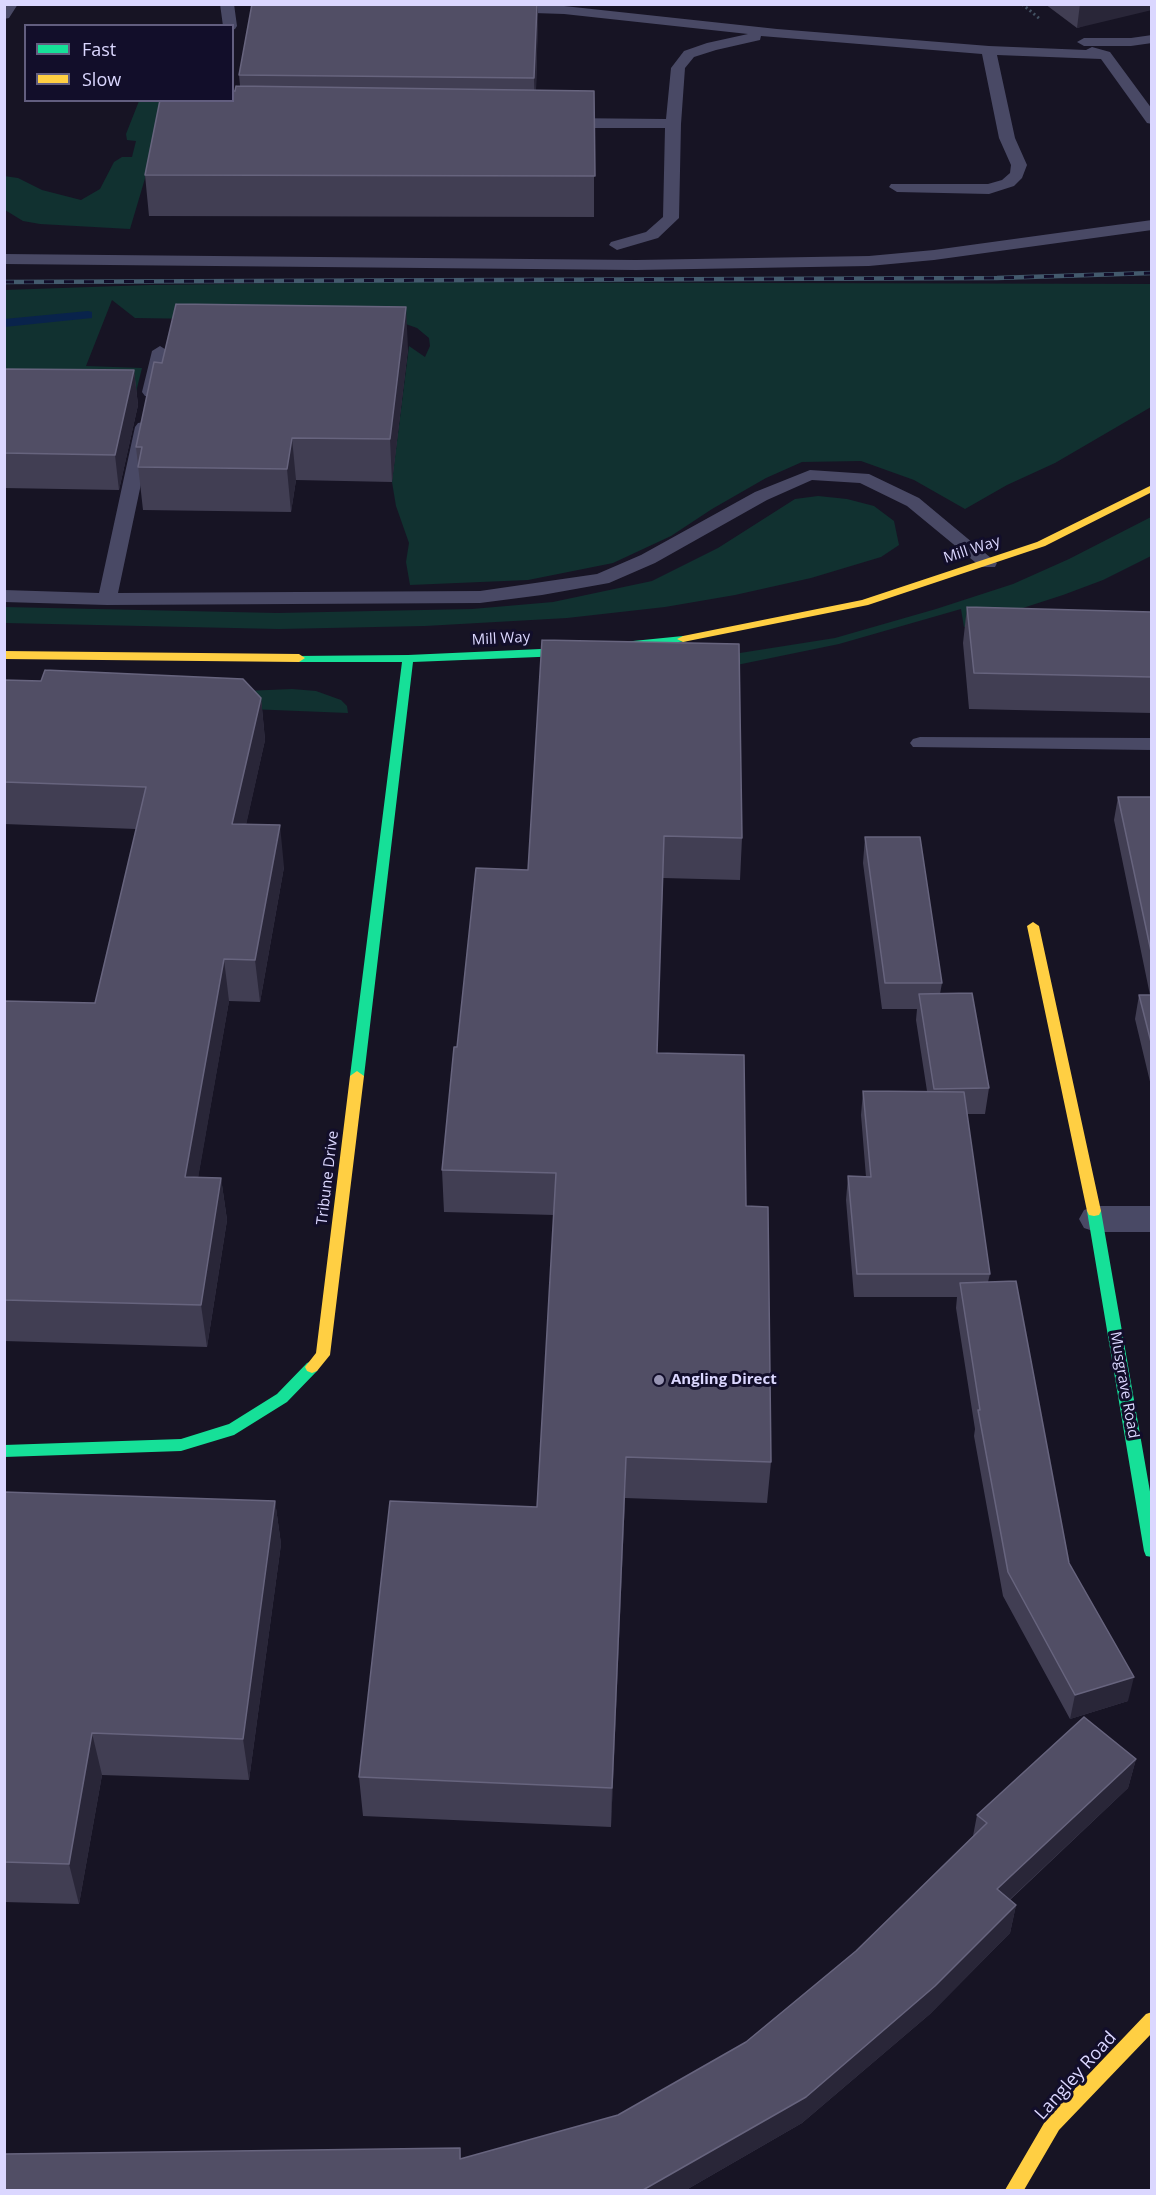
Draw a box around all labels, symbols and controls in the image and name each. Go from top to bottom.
legend [24,24,234,102]
text: Fast [82,37,116,61]
text: Slow [82,67,121,91]
street label: Mill Way [941,532,1003,568]
street label: Mill Way [471,628,531,650]
street label: Tribune Drive [313,1130,343,1226]
street label: Musgrave Road [1106,1330,1142,1440]
place label: Angling Direct [671,1371,777,1389]
marker: Angling Direct [652,1373,666,1387]
street label: Langley Road [1031,2027,1121,2125]

